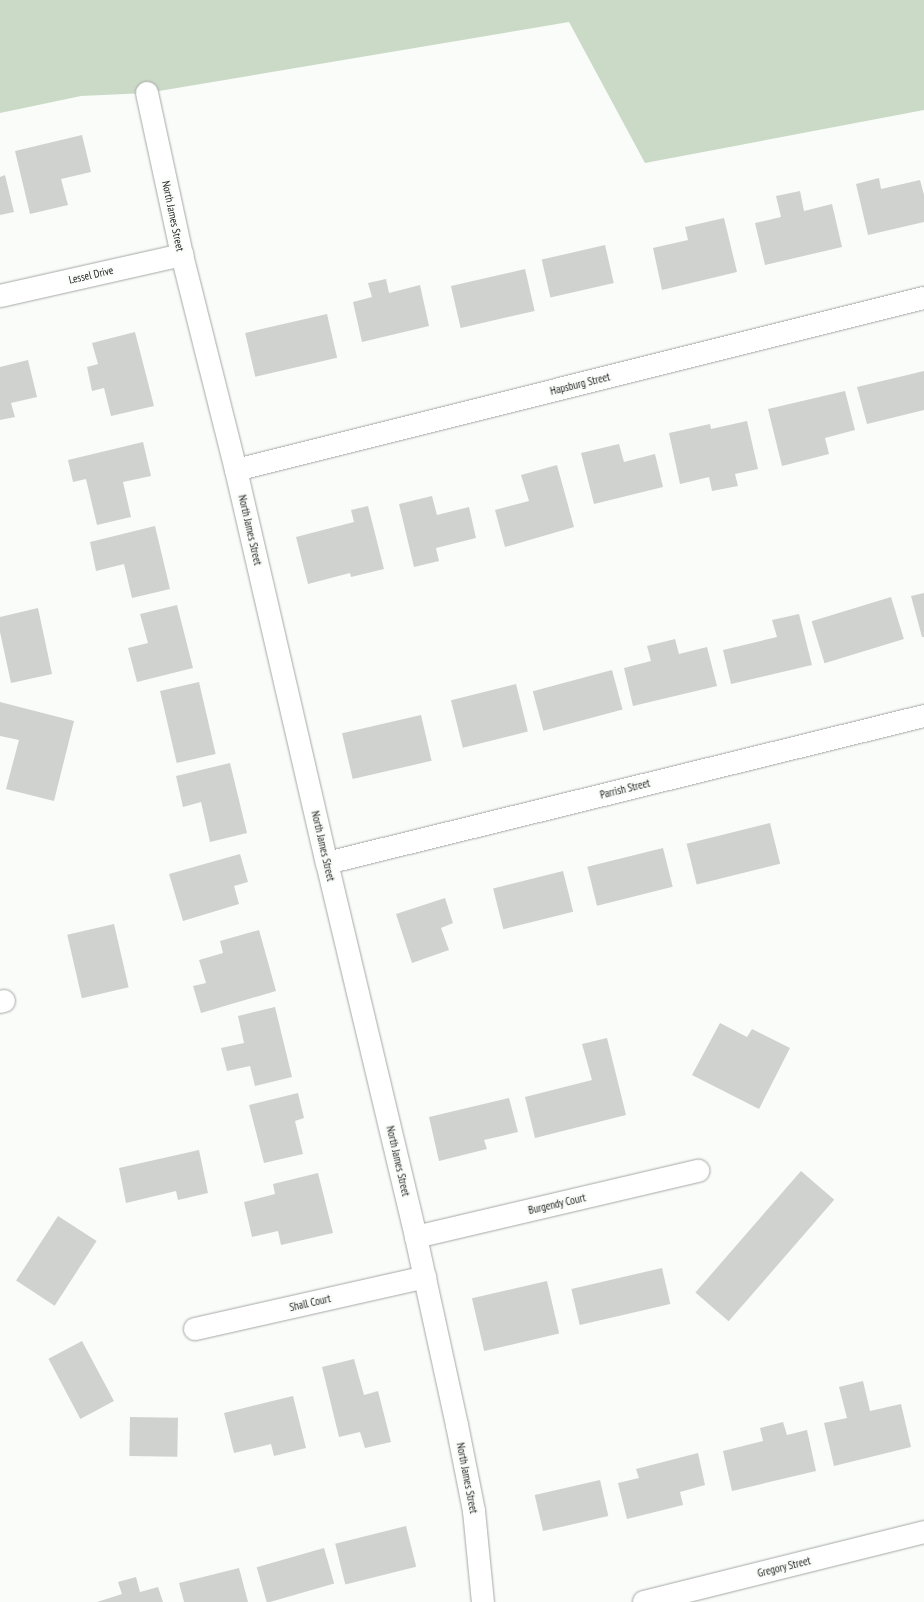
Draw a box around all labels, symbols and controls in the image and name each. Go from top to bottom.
street label: North James Street [159,180,187,252]
street label: Lessel Drive [67,263,115,287]
street label: Hapsburg Street [549,370,611,398]
street label: North James Street [236,494,264,566]
street label: Parrish Street [599,776,651,802]
street label: North James Street [309,810,337,882]
street label: North James Street [384,1125,412,1197]
street label: Burgendy Court [527,1191,587,1217]
street label: Shall Court [288,1292,332,1314]
street label: North James Street [454,1442,480,1514]
street label: Gregory Street [756,1554,812,1580]

